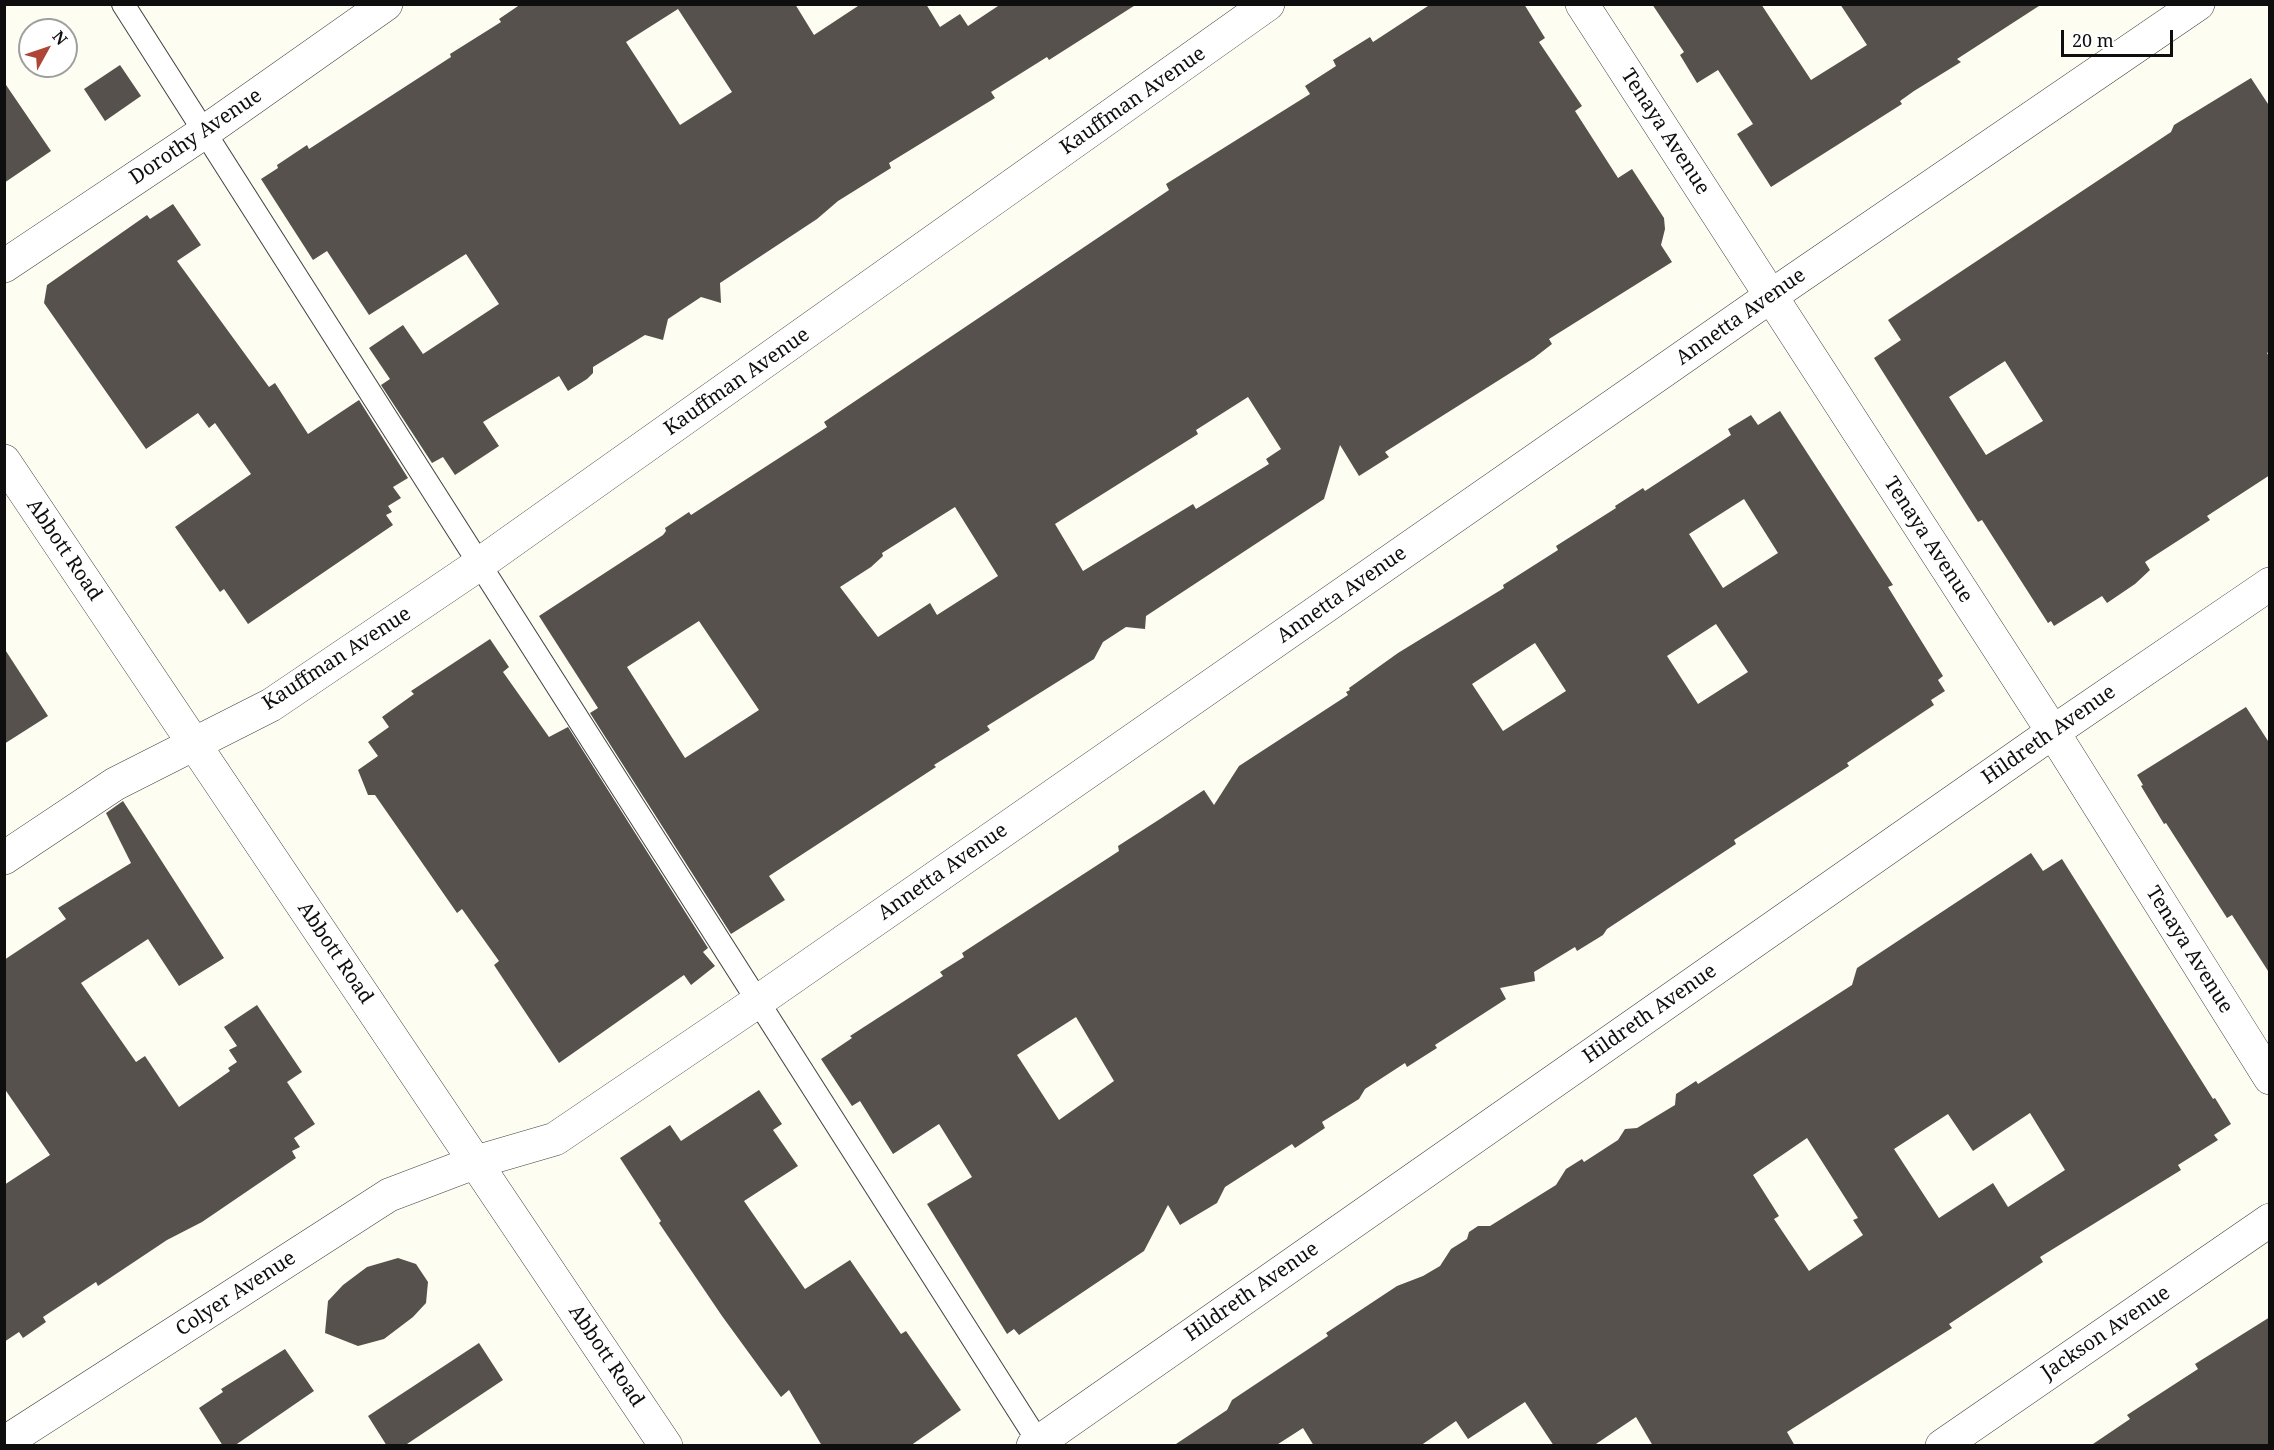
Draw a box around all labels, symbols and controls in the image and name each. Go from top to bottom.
north arrow [18,18,78,78]
scale bar [2064,18,2176,56]
text: N [48,26,73,50]
text: 20 m [2072,28,2114,52]
street label: Kauffman Avenue [1056,42,1210,160]
street label: Tenaya Avenue [1615,65,1715,199]
street label: Dorothy Avenue [125,84,267,190]
street label: Annetta Avenue [1672,263,1810,371]
street label: Kauffman Avenue [660,323,814,441]
street label: Tenaya Avenue [1878,473,1978,607]
street label: Abbott Road [21,495,107,605]
street label: Annetta Avenue [1273,541,1411,649]
street label: Kauffman Avenue [258,602,416,716]
street label: Hildreth Avenue [1978,680,2120,790]
street label: Annetta Avenue [874,818,1012,926]
street label: Tenaya Avenue [2140,882,2238,1018]
street label: Abbott Road [292,898,378,1008]
street label: Hildreth Avenue [1579,959,1721,1069]
street label: Hildreth Avenue [1181,1237,1323,1347]
street label: Colyer Avenue [172,1246,300,1342]
street label: Jackson Avenue [2037,1281,2175,1385]
street label: Abbott Road [563,1301,649,1411]

